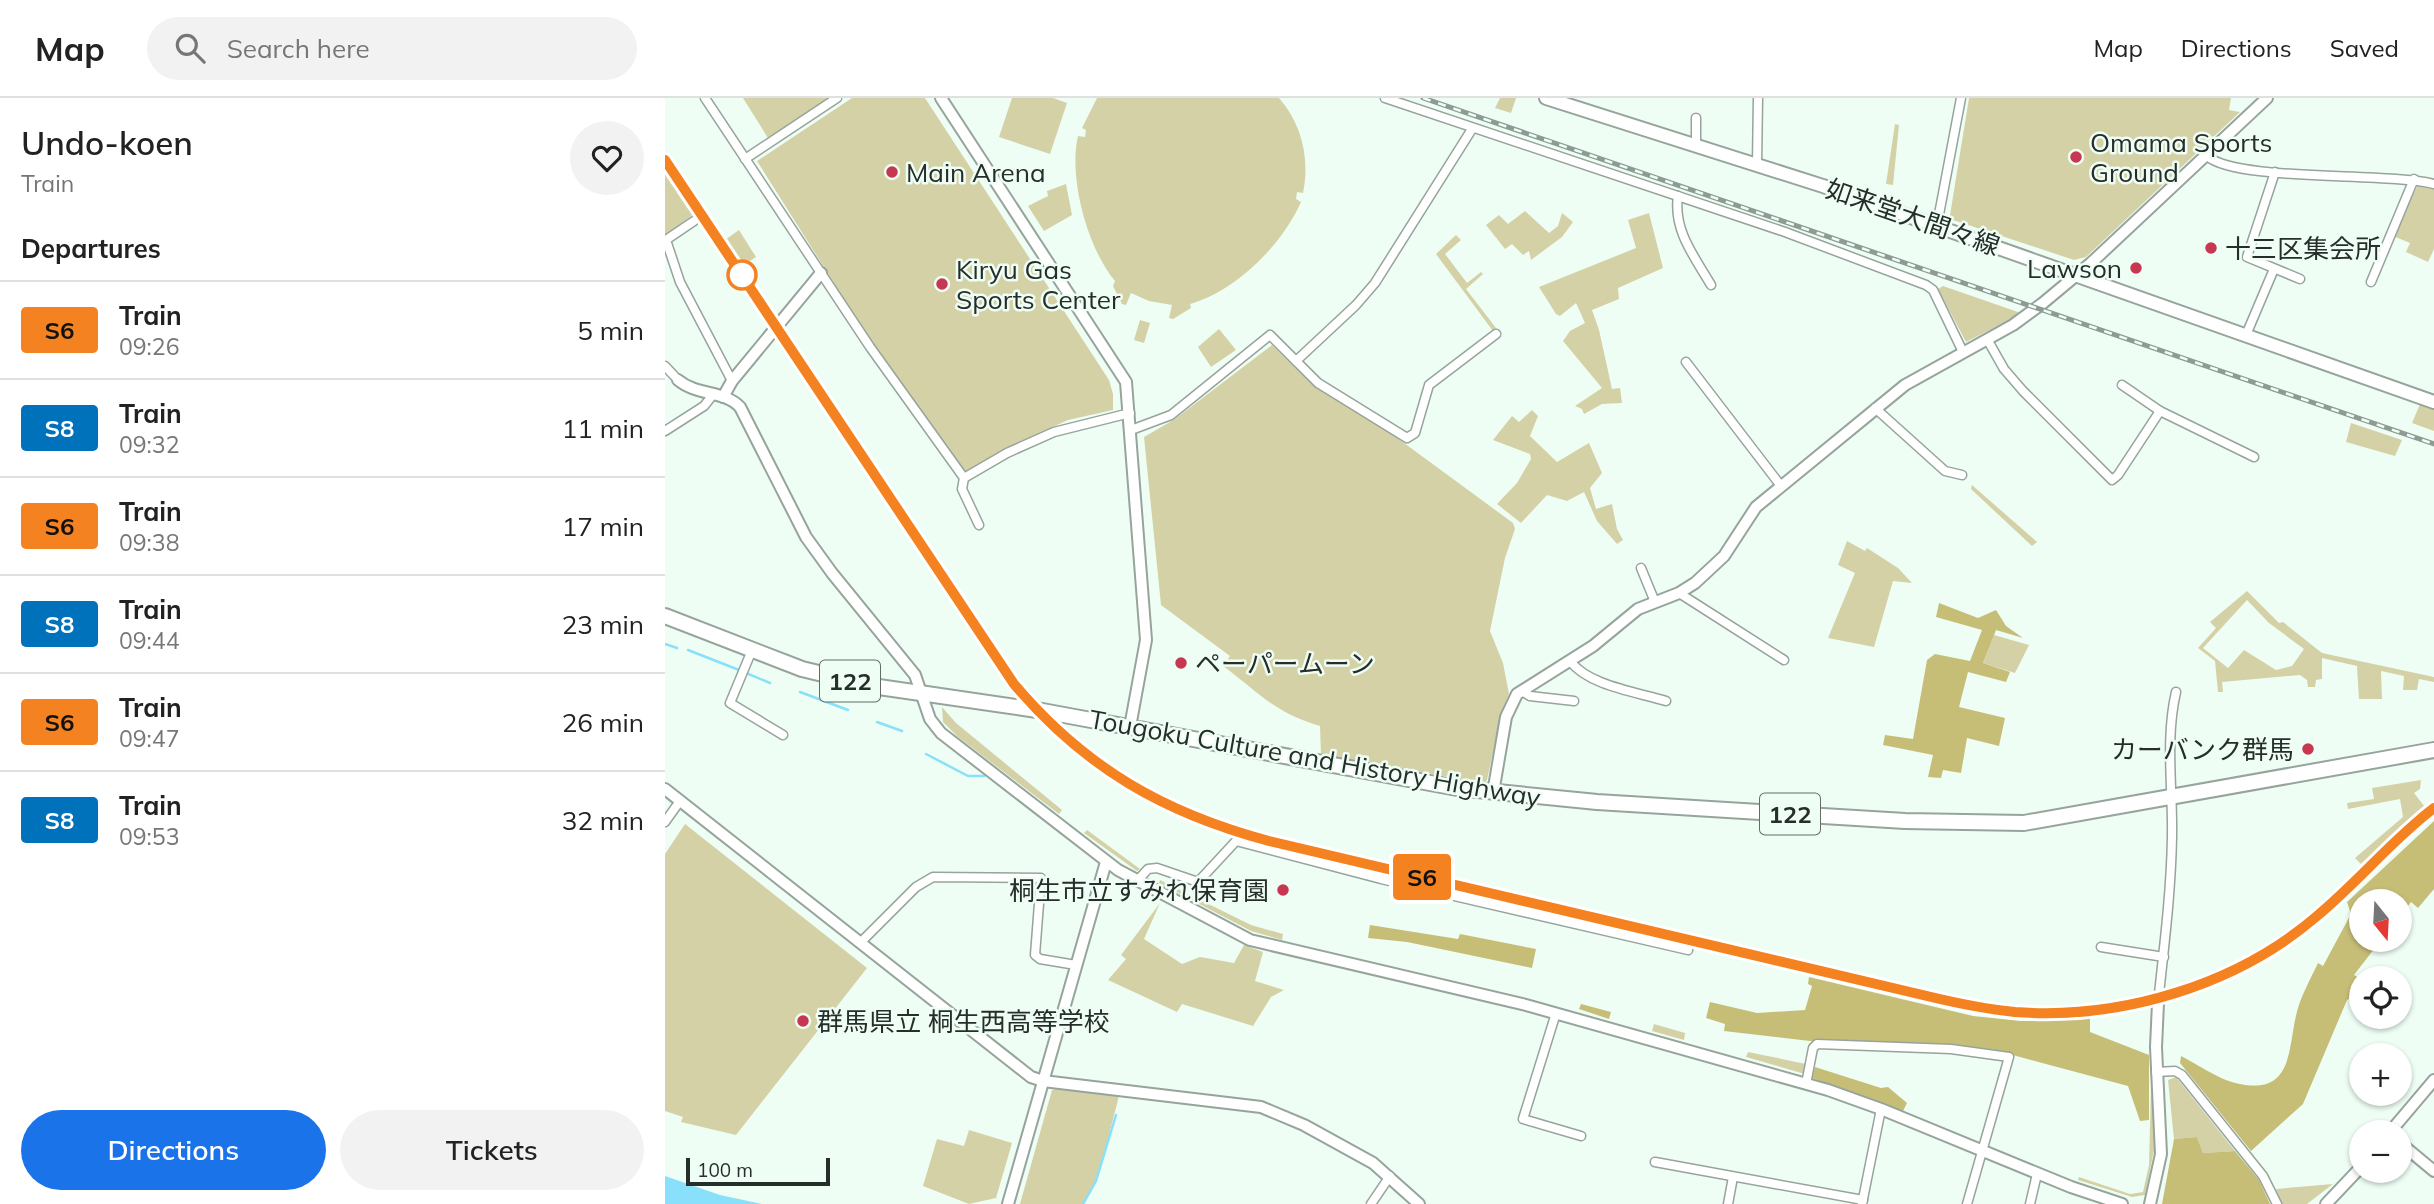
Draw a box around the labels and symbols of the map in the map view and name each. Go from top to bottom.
place label: Omama Sports Ground [2090,126,2272,189]
marker: Omama Sports Ground [2068,149,2084,165]
place label: Main Arena [906,156,1045,189]
marker: Main Arena [884,164,900,180]
street label: 如来堂大間々線 [1822,172,2004,262]
place label: 十三区集会所 [2225,232,2381,265]
marker: 十三区集会所 [2203,240,2219,256]
place label: Lawson [2027,252,2122,285]
place label: Kiryu Gas Sports Center [956,253,1121,316]
unlabelled marker [727,260,757,290]
marker: Lawson [2128,260,2144,276]
marker: Kiryu Gas Sports Center [934,276,950,292]
place label: ペーパームーン [1195,647,1375,680]
marker: ペーパームーン [1173,655,1189,671]
road number: 122 [820,660,880,702]
street label: Tougoku Culture and History Highway [1087,702,1543,814]
place label: カーバンク群馬 [2111,733,2294,766]
marker: カーバンク群馬 [2300,741,2316,757]
road number: 122 [1760,794,1820,834]
line badge: S6 [1391,854,1453,900]
place label: 桐生市立すみれ保育園 [1009,874,1269,907]
marker: 桐生市立すみれ保育園 [1275,882,1291,898]
north arrow [2349,889,2411,952]
place label: 群馬県立 桐生西高等学校 [817,1005,1110,1038]
marker: 群馬県立 桐生西高等学校 [795,1013,811,1029]
scale bar [686,1155,829,1187]

